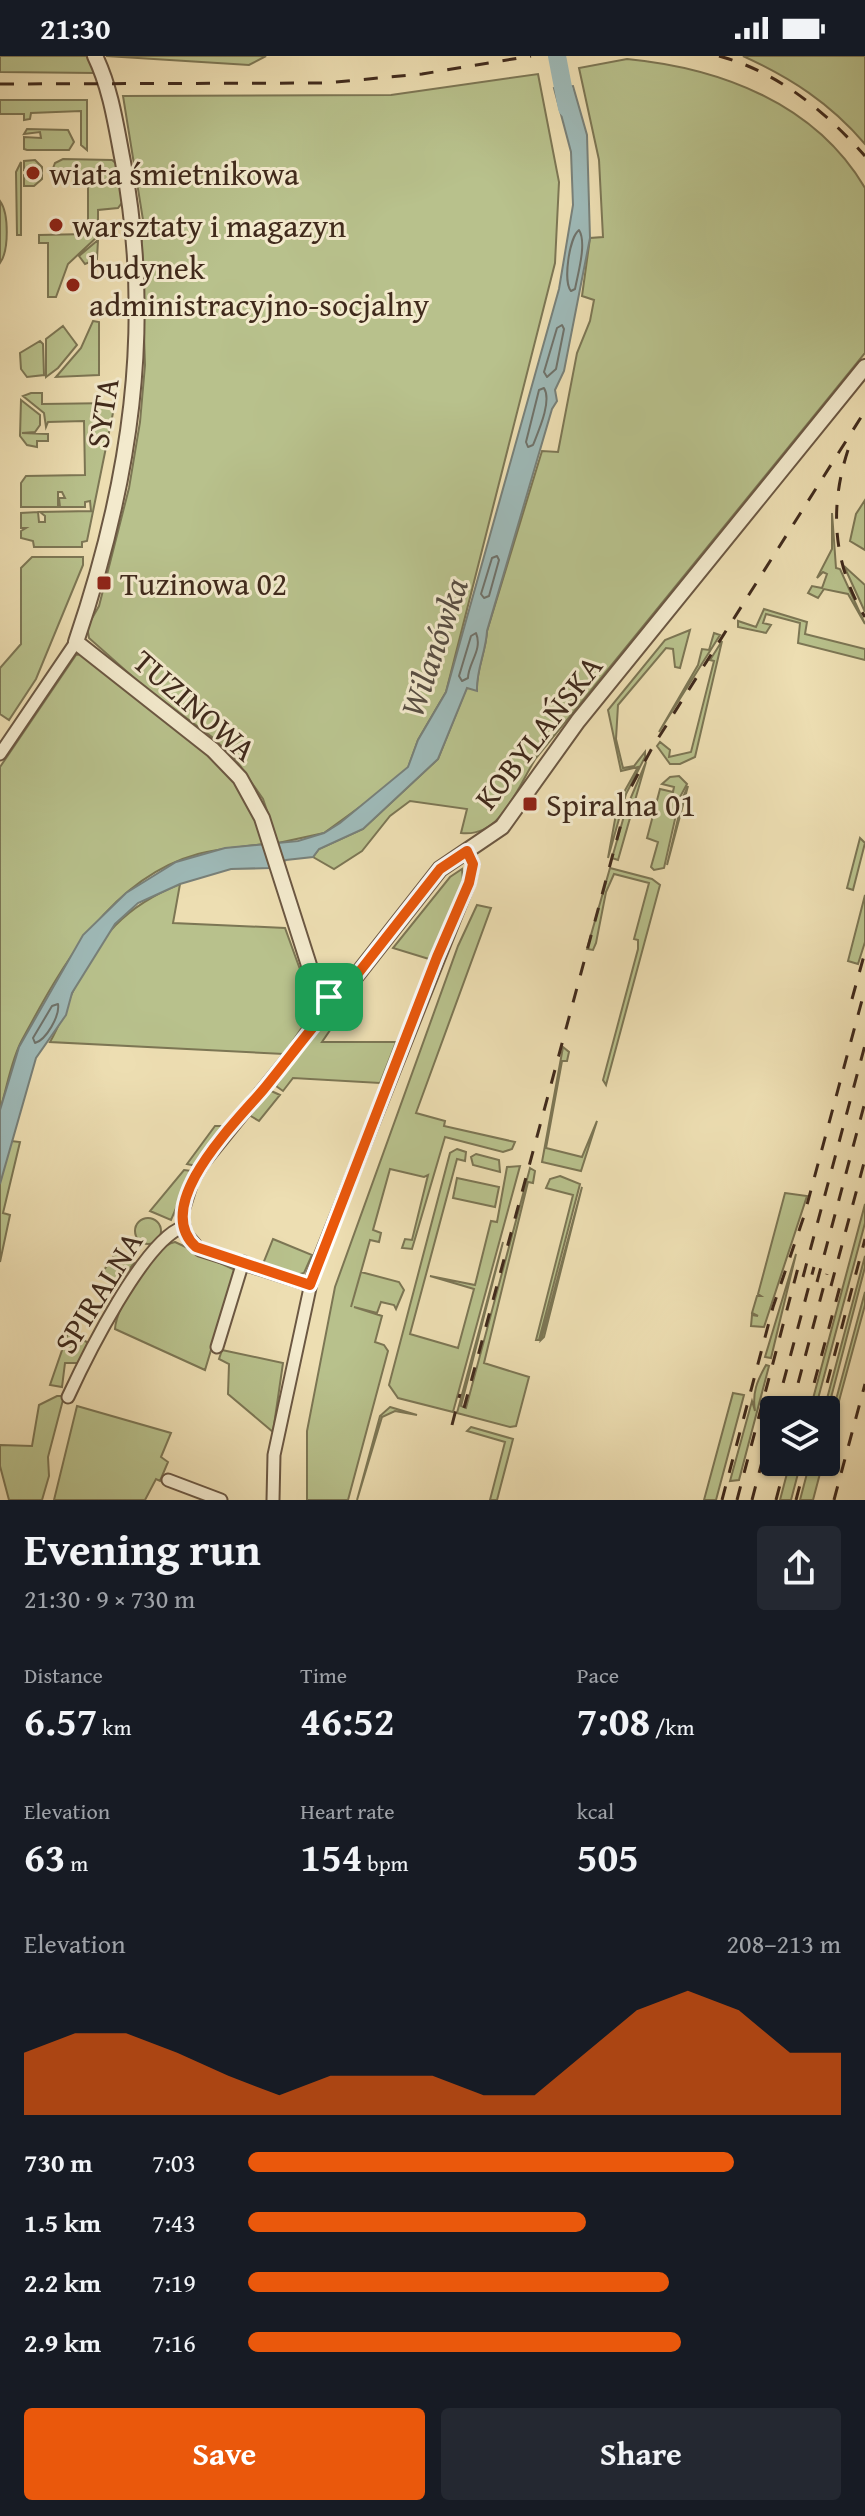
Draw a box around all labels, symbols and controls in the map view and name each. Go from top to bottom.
text: 21:30 [40,6,111,50]
place label: wiata śmietnikowa [49,150,299,197]
marker: wiata śmietnikowa [24,164,42,182]
place label: warsztaty i magazyn [72,202,346,249]
marker: warsztaty i magazyn [47,216,65,234]
place label: budynek administracyjno-socjalny [89,244,429,328]
marker: budynek administracyjno-socjalny [64,276,82,294]
street label: SYTA [73,374,131,451]
place label: Tuzinowa 02 [120,560,287,607]
water label: Wilanówka [386,571,480,723]
marker: Tuzinowa 02 [95,574,113,592]
street label: TUZINOWA [123,638,268,772]
street label: KOBYLAŃSKA [463,644,614,819]
place label: Spiralna 01 [546,781,696,828]
marker: Spiralna 01 [521,795,539,813]
pin [295,963,363,1031]
icon: arrive [307,975,351,1019]
street label: SPIRALNA [42,1221,154,1362]
map controls [760,1396,840,1476]
button: layers [760,1396,840,1476]
text: Evening run [24,1517,261,1581]
button: share [757,1526,841,1610]
text: 21:30 · 9 × 730 m [24,1579,195,1618]
text: Distance [24,1659,103,1691]
text: Time [300,1659,347,1691]
text: Pace [577,1659,619,1691]
text: 6.57 [24,1691,97,1750]
text: 46:52 [300,1691,395,1750]
text: 7:08 [577,1691,650,1750]
text: km [97,1711,131,1743]
text: /km [650,1711,695,1743]
text: Elevation [24,1795,110,1827]
text: Heart rate [300,1795,395,1827]
text: kcal [577,1795,614,1827]
text: 63 [24,1827,65,1886]
text: 154 [300,1827,363,1886]
text: 505 [577,1827,639,1886]
text: m [65,1847,88,1879]
text: bpm [363,1847,409,1879]
text: Elevation [24,1924,126,1963]
text: 208–213 m [727,1924,841,1963]
text: 730 m [24,2143,92,2182]
text: 7:03 [152,2143,196,2182]
text: 1.5 km [24,2203,101,2242]
text: 7:43 [152,2203,196,2242]
text: 2.2 km [24,2263,101,2302]
text: 7:19 [152,2263,196,2302]
text: 2.9 km [24,2323,101,2362]
text: 7:16 [152,2323,196,2362]
button: Save [24,2408,425,2500]
button: Share [441,2408,841,2500]

